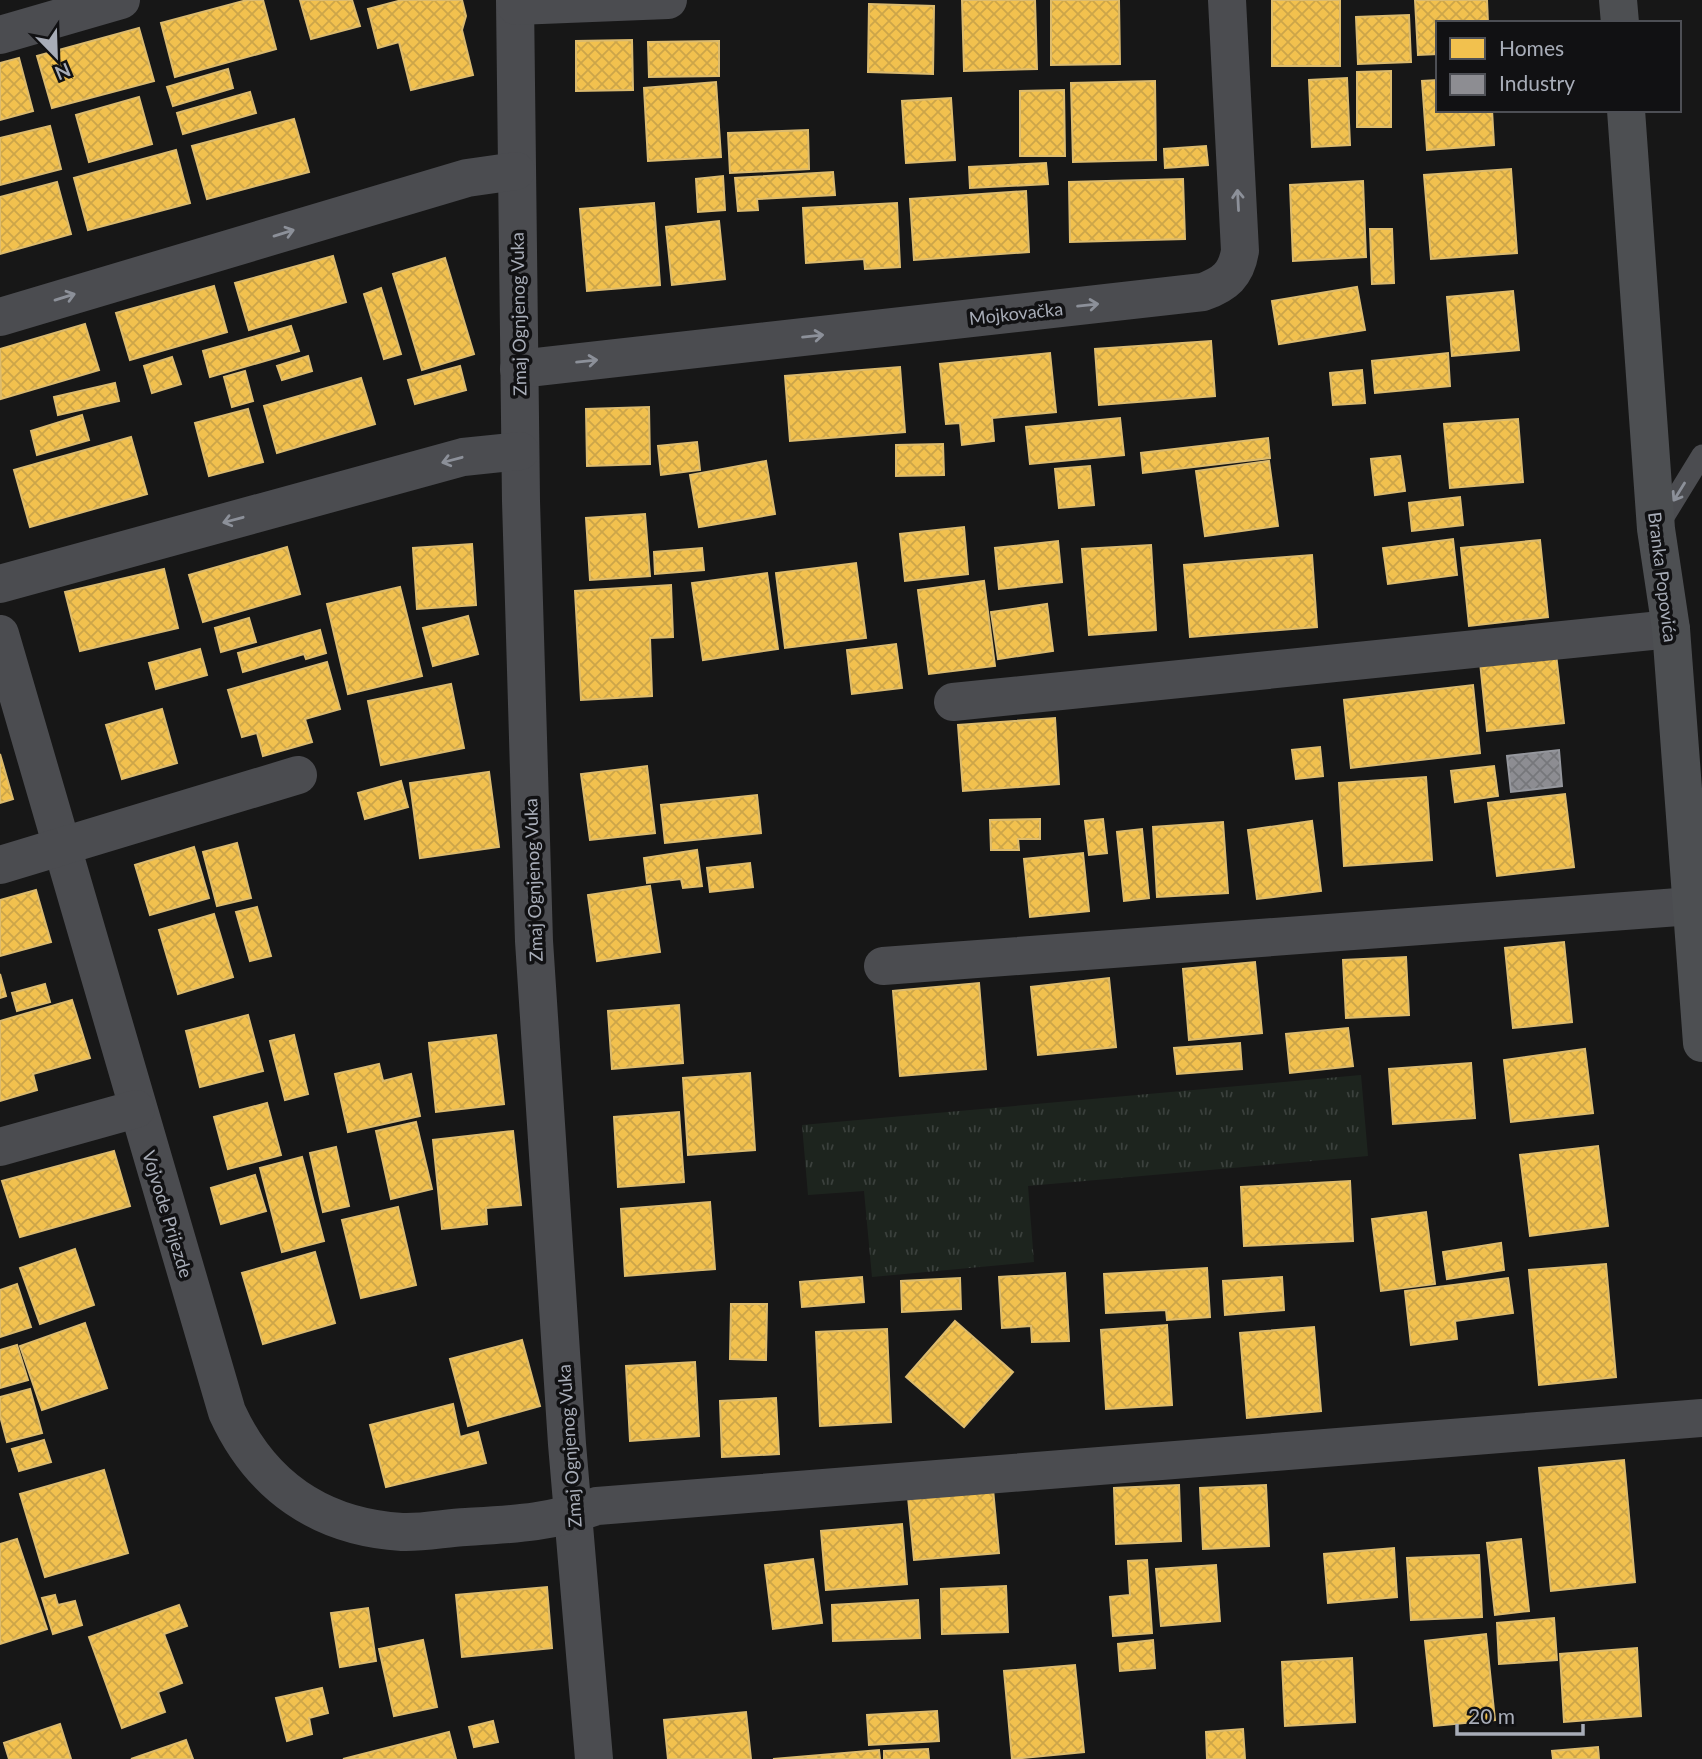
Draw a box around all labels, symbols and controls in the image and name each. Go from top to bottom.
north arrow [21,21,91,91]
legend [1436,21,1681,112]
text: Homes [1499,35,1564,60]
text: N [52,59,74,86]
text: Industry [1499,70,1575,95]
one-way arrow [1231,189,1244,212]
one-way arrow [272,225,294,238]
street label: Zmaj Ognjenog Vuka [506,232,530,396]
one-way arrow [54,290,76,303]
street label: Mojkovačka [968,297,1064,329]
one-way arrow [1076,298,1098,311]
one-way arrow [801,329,824,342]
one-way arrow [575,355,598,368]
one-way arrow [442,454,464,467]
one-way arrow [1671,481,1685,501]
street label: Branka Popovića [1644,511,1682,643]
one-way arrow [222,514,245,527]
street label: Zmaj Ognjenog Vuka [519,798,547,962]
street label: Vojvode Prijezde [138,1148,198,1280]
street label: Zmaj Ognjenog Vuka [552,1364,586,1528]
scale bar [1457,1692,1583,1736]
text: 20 m [1468,1703,1515,1728]

